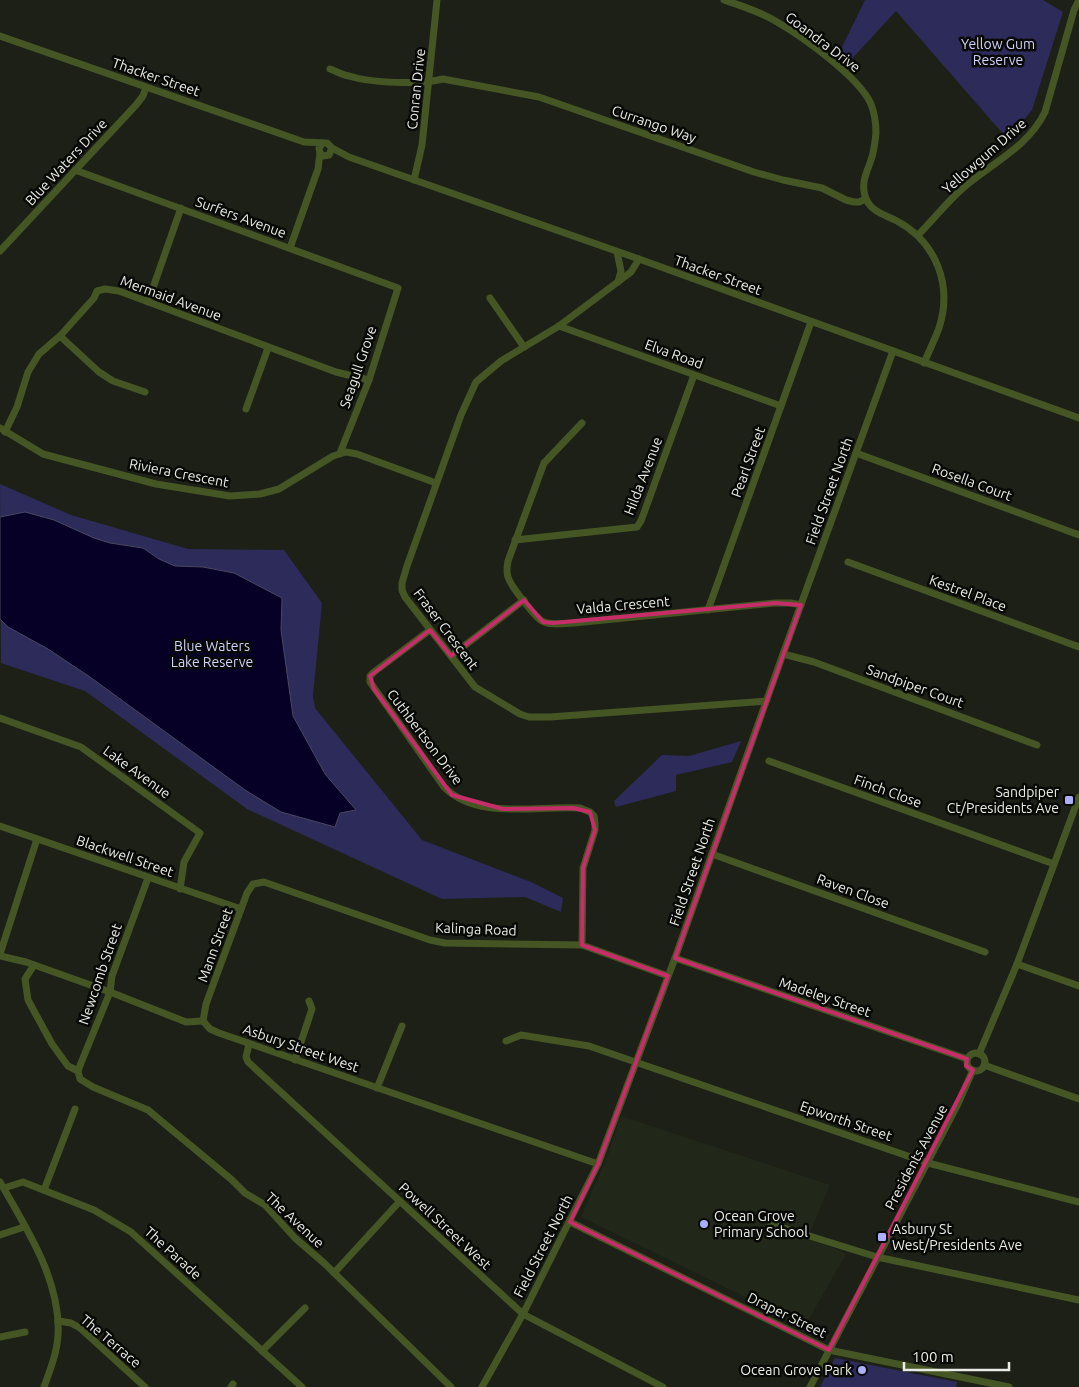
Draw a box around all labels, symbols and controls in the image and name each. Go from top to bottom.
street label: Goandra Drive [782,9,864,75]
park label: Yellow Gum Reserve [961,36,1035,68]
street label: Conran Drive [404,48,428,130]
street label: Thacker Street [110,55,202,100]
street label: Currango Way [610,102,699,146]
street label: Blue Waters Drive [22,115,110,209]
street label: Yellowgum Drive [939,115,1029,197]
street label: Surfers Avenue [193,193,289,241]
street label: Thacker Street [672,252,764,298]
street label: Mermaid Avenue [118,272,224,324]
street label: Seagull Grove [336,324,380,410]
street label: Elva Road [643,336,705,372]
street label: Pearl Street [728,424,768,500]
street label: Hilda Avenue [621,435,665,517]
street label: Field Street North [802,435,856,547]
street label: Riviera Crescent [128,455,231,491]
street label: Rosella Court [930,460,1015,504]
street label: Kestrel Place [927,572,1009,614]
street label: Fraser Crescent [410,585,482,673]
street label: Valda Crescent [576,593,671,617]
park label: Blue Waters Lake Reserve [171,638,253,670]
street label: Sandpiper Court [864,661,966,711]
street label: Cuthbertson Drive [384,686,466,788]
street label: Lake Avenue [100,742,174,802]
street label: Finch Close [852,771,924,811]
place label: Sandpiper Ct/Presidents Ave [947,784,1060,816]
marker: Sandpiper Ct/Presidents Ave [1063,794,1075,806]
street label: Field Street North [666,816,718,928]
street label: Blackwell Street [74,832,176,880]
street label: Raven Close [815,871,891,911]
street label: Mann Street [194,905,236,984]
street label: Kalinga Road [435,920,517,938]
street label: Newcomb Street [75,921,125,1027]
street label: Madeley Street [777,974,873,1020]
street label: Asbury Street West [241,1021,361,1075]
street label: Epworth Street [798,1098,895,1144]
street label: Presidents Avenue [882,1102,950,1212]
street label: Powell Street West [396,1179,495,1273]
street label: The Avenue [263,1189,327,1251]
street label: Field Street North [510,1192,576,1300]
place label: Ocean Grove Primary School [714,1208,808,1240]
marker: Ocean Grove Primary School [698,1218,710,1230]
place label: Asbury St West/Presidents Ave [892,1221,1022,1253]
street label: The Parade [141,1223,205,1283]
marker: Asbury St West/Presidents Ave [876,1231,888,1243]
street label: Draper Street [745,1289,830,1341]
street label: The Terrace [78,1311,144,1371]
scale bar [904,1340,1009,1372]
text: 100 m [912,1348,954,1365]
place label: Ocean Grove Park [740,1362,852,1378]
marker: Ocean Grove Park [856,1364,868,1376]

